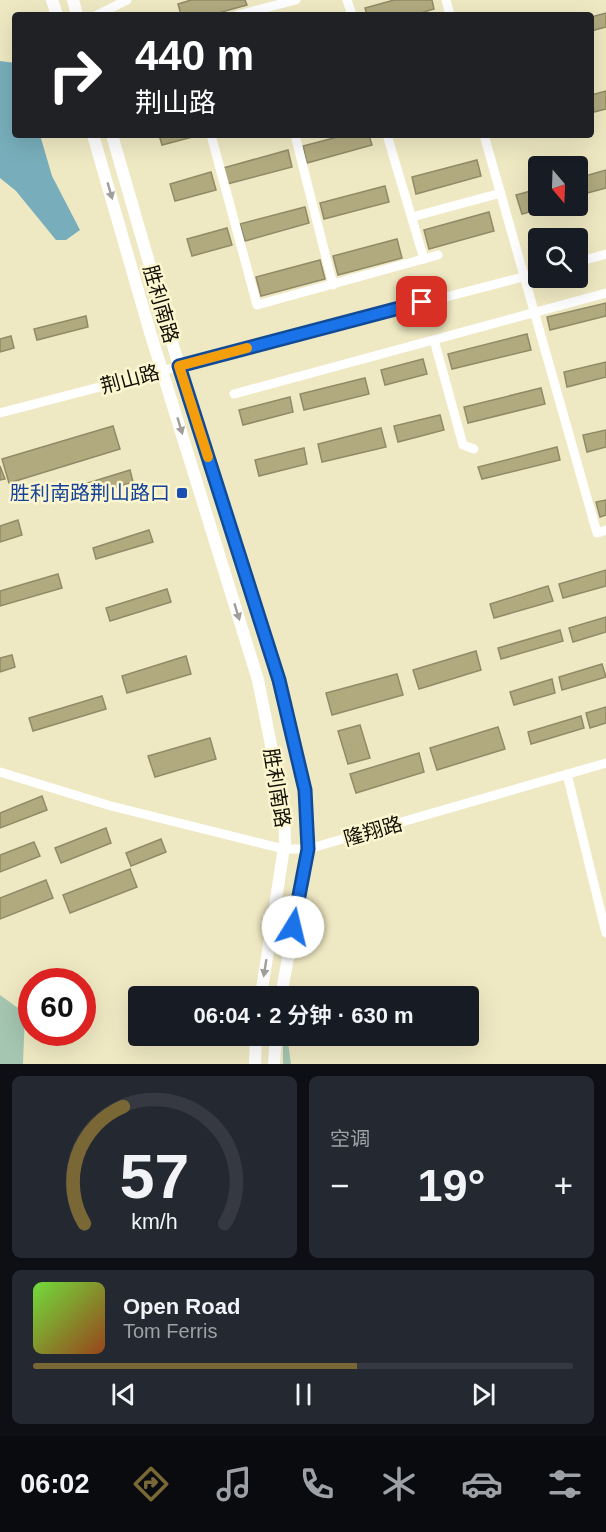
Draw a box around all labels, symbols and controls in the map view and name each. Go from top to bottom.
text: 440 m [135,32,254,79]
icon: right [36,36,114,114]
text: 荆山路 [135,88,216,118]
north arrow [528,156,588,216]
map controls [528,156,588,288]
one-way arrow [106,182,115,200]
button: search [528,228,588,288]
street label: 胜利南路 [139,263,183,345]
pin [396,276,447,327]
icon: arrive [405,285,438,318]
street label: 荆山路 [98,361,162,397]
one-way arrow [175,417,185,435]
place label: 胜利南路荆山路口 [10,482,170,504]
marker: 胜利南路荆山路口 [175,486,189,500]
one-way arrow [233,603,242,621]
street label: 胜利南路 [260,747,294,829]
street label: 隆翔路 [341,812,405,850]
position arrow [261,895,325,959]
one-way arrow [261,959,270,978]
speed limit sign: 60 [18,968,96,1046]
text: 06:04 · 2 分钟 · 630 m [193,1003,414,1028]
text: 空调 [330,1128,370,1150]
text: 57 [120,1142,189,1211]
text: 19° [417,1160,486,1211]
text: − [330,1167,349,1204]
text: + [554,1167,573,1204]
text: km/h [131,1210,178,1234]
text: Open Road [123,1294,240,1319]
text: Tom Ferris [123,1320,217,1342]
icon: previous [107,1378,140,1411]
icon: pause [287,1378,320,1411]
icon: next [467,1378,500,1411]
icon: directions [130,1463,172,1505]
icon: music [213,1463,255,1505]
icon: phone [296,1463,338,1505]
icon: climate [378,1463,420,1505]
icon: car [461,1463,503,1505]
icon: filters [544,1463,586,1505]
text: 06:02 [20,1469,89,1499]

